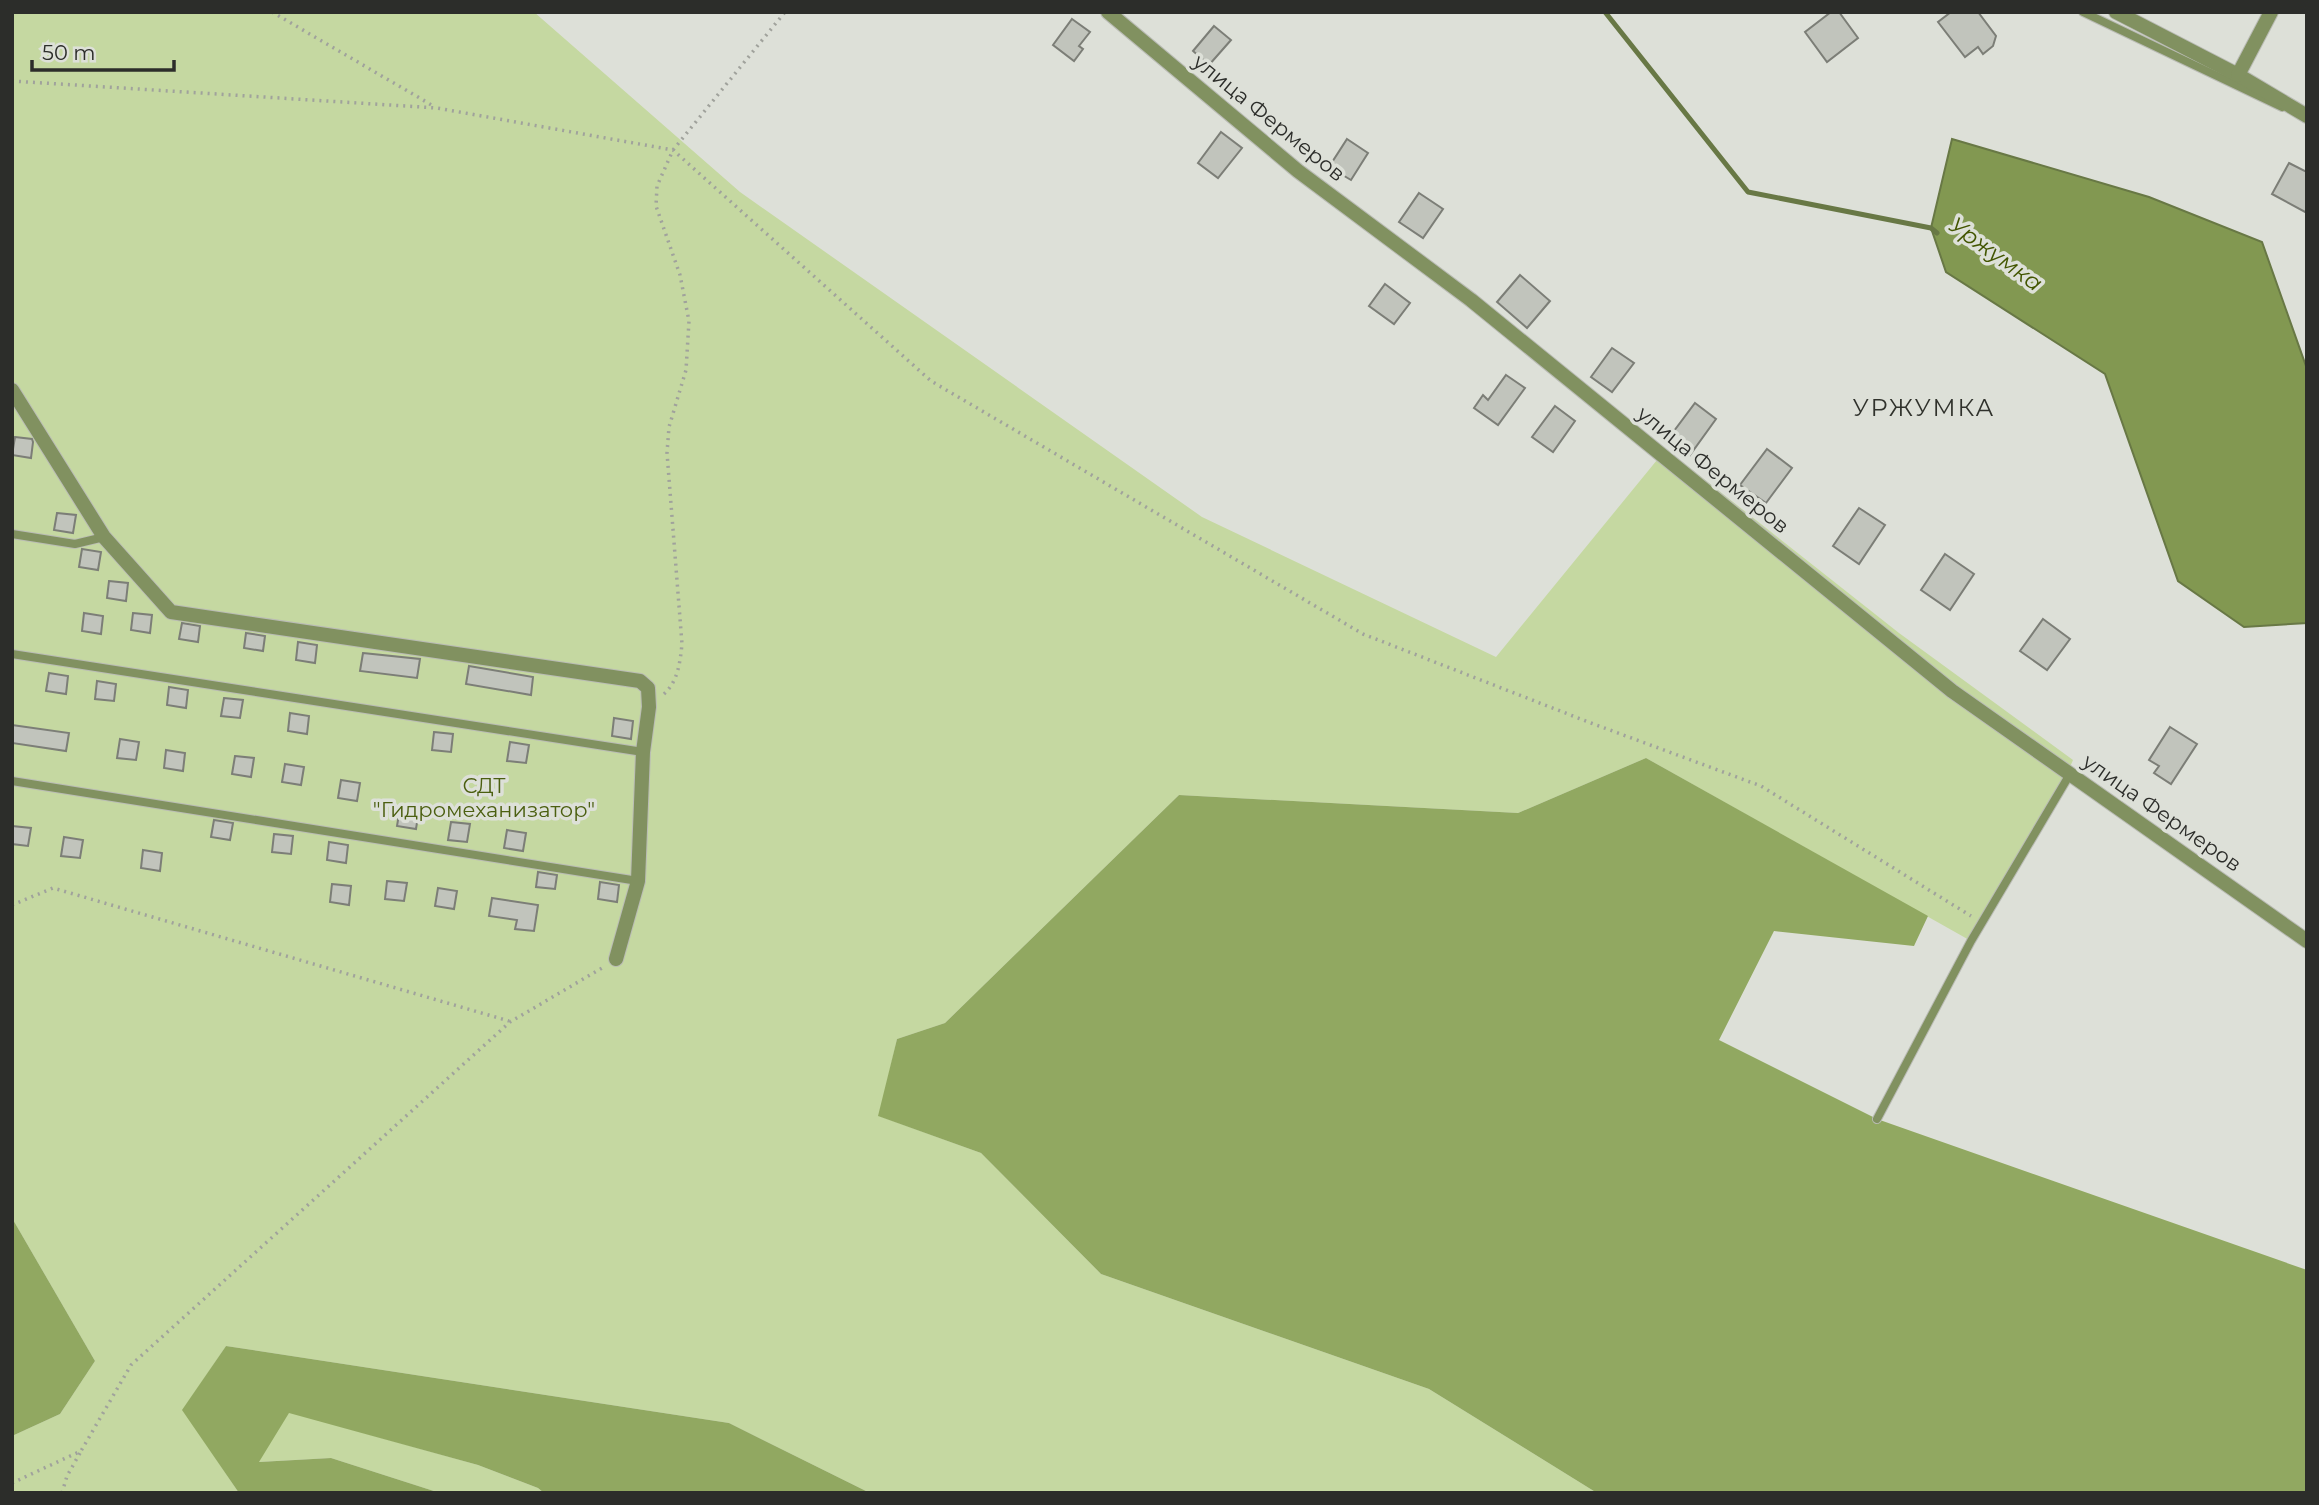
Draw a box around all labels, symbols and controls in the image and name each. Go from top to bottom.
scale bar [32,28,173,72]
text: 50 m [42,40,96,65]
street label: улица Фермеров [1188,48,1350,186]
water label: Уржумка [1944,211,2048,297]
district label: УРЖУМКА [1853,393,1995,422]
street label: улица Фермеров [1632,400,1794,538]
street label: улица Фермеров [2077,748,2246,877]
park label: СДТ "Гидромеханизатор" [373,773,595,822]

